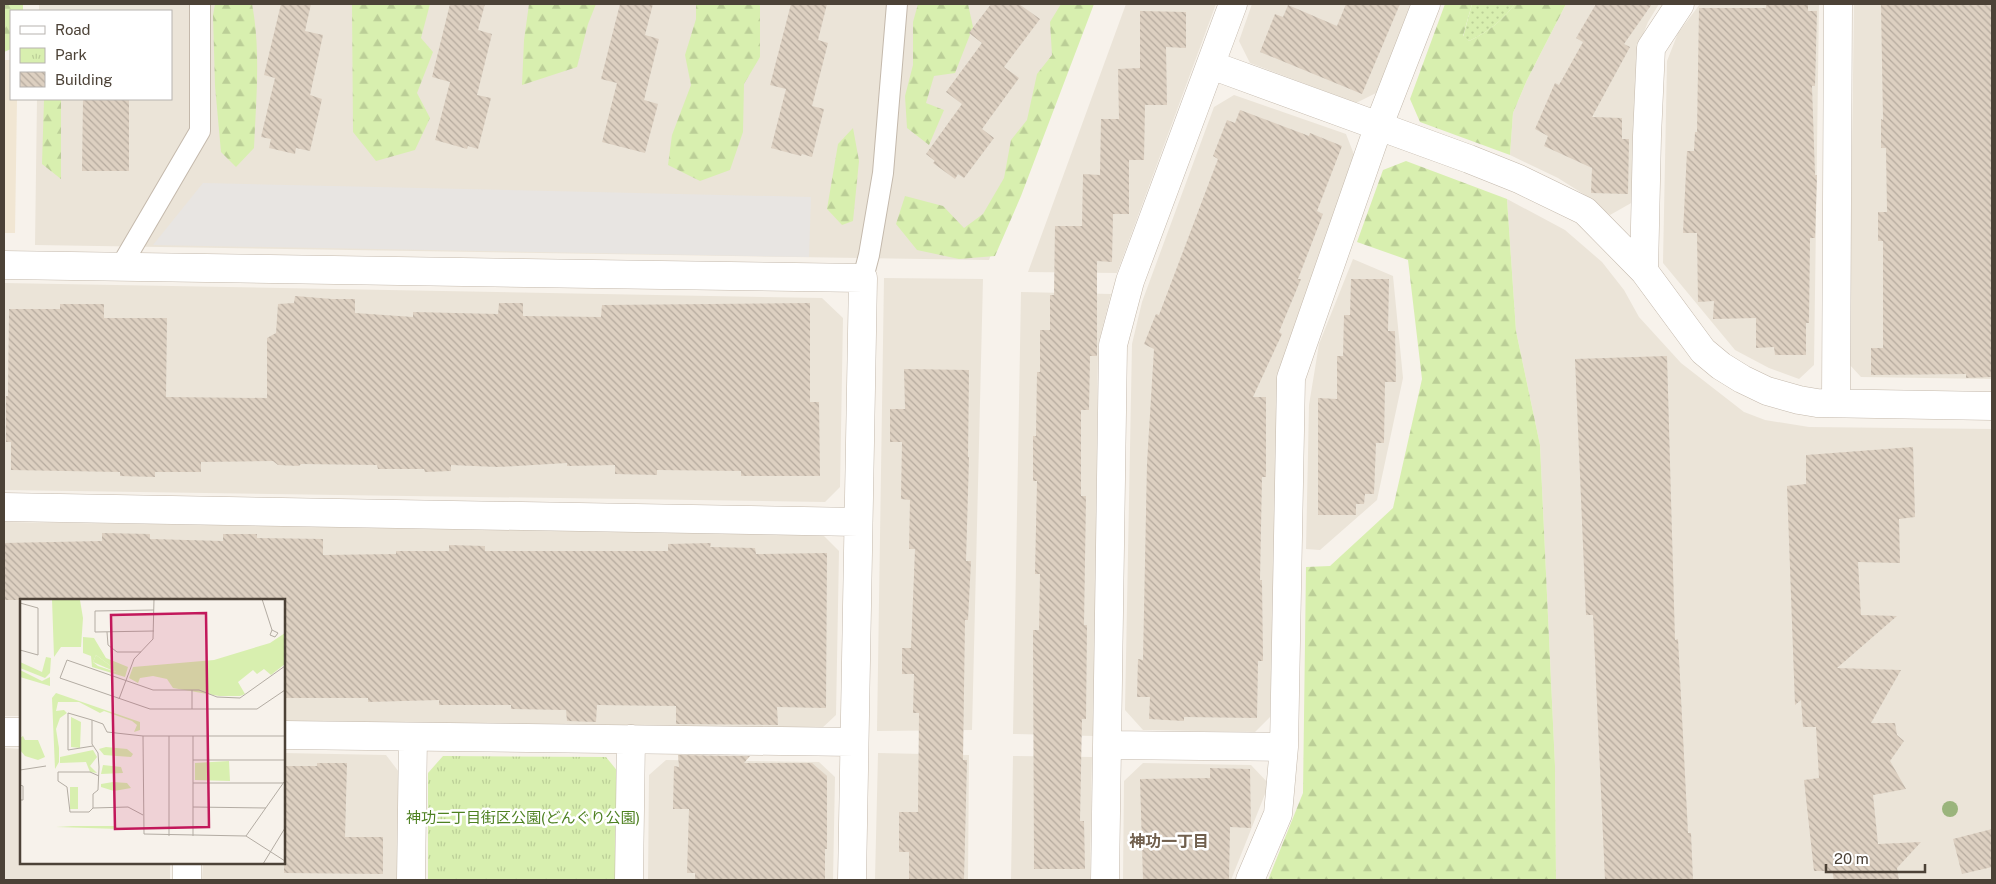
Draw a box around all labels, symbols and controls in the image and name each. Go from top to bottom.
legend [10,10,172,100]
text: Road [55,21,91,38]
text: Park [55,46,87,63]
text: Building [55,71,113,88]
inset map [20,599,285,864]
park label: 神功二丁目街区公園(どんぐり公園) [406,809,640,826]
district label: 神功一丁目 [1129,832,1209,851]
scale bar [1826,842,1925,874]
text: 20 m [1834,850,1869,867]

